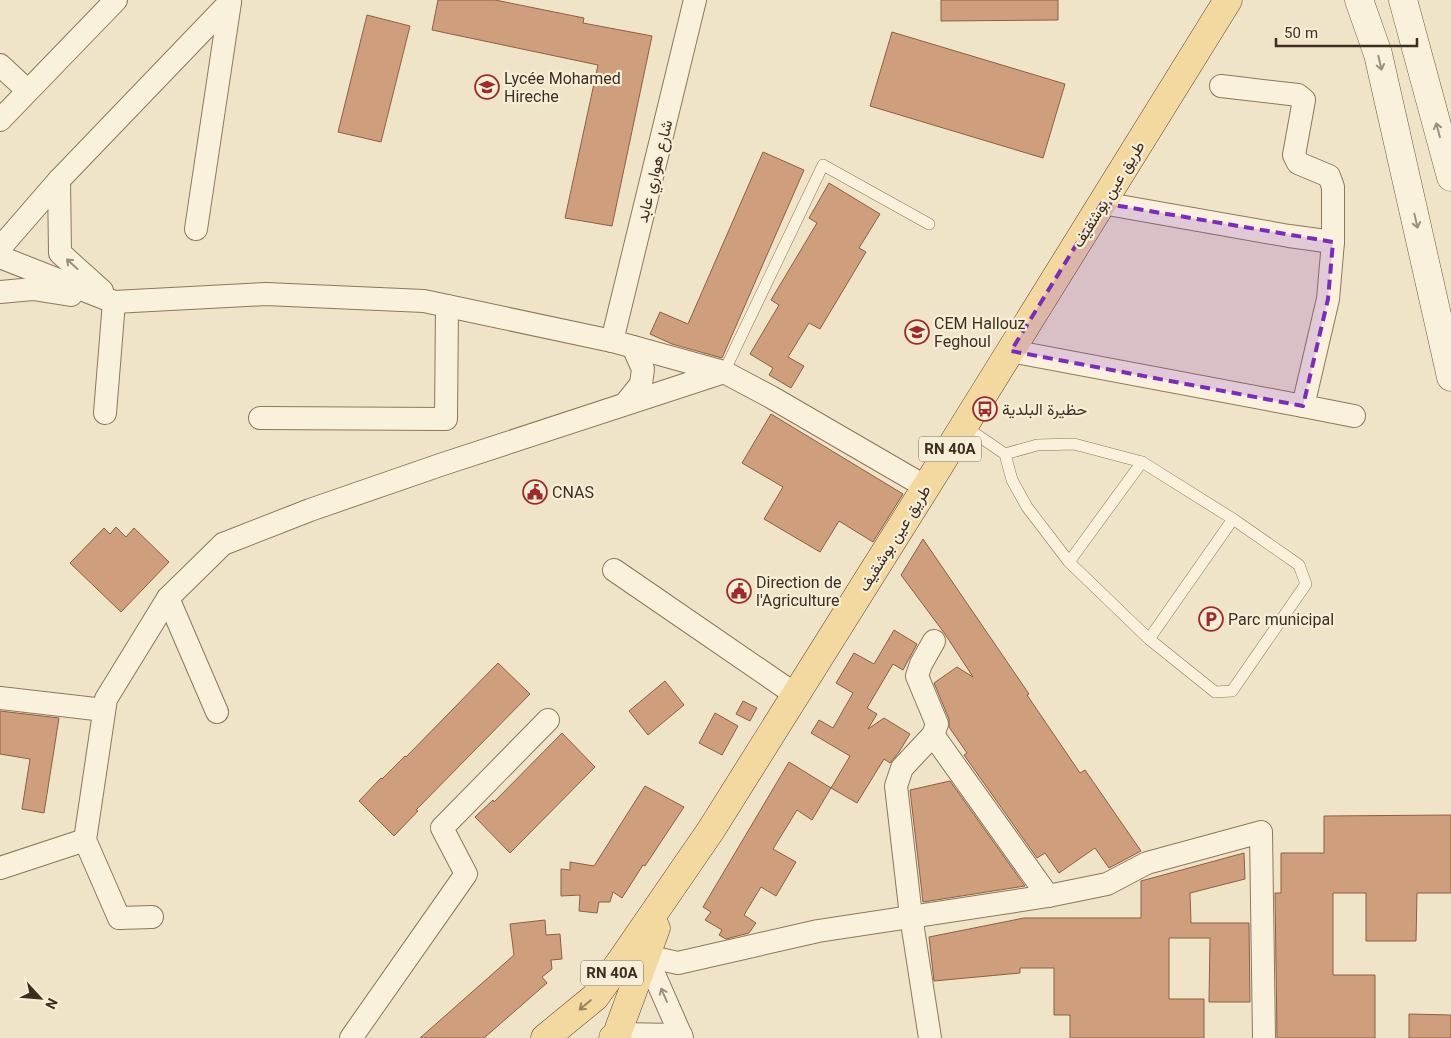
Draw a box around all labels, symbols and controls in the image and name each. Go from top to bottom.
scale bar [1276,15,1417,47]
text: 50 m [1284,23,1318,46]
one-way arrow [1376,54,1385,70]
place label: Lycée Mohamed Hireche [504,68,621,111]
school or university icon: Lycée Mohamed Hireche [474,74,500,100]
street label: شارع هواري عابد [632,118,681,226]
one-way arrow [1433,122,1443,138]
street label: طريق عين بوشقيف [1067,137,1153,254]
one-way arrow [1412,213,1421,229]
one-way arrow [66,258,79,270]
place label: CEM Hallouz Feghoul [934,313,1026,356]
school or university icon: CEM Hallouz Feghoul [904,319,930,345]
bus stop icon: حظيرة البلدية [972,396,998,422]
place label: حظيرة البلدية [1002,399,1088,424]
road number: RN 40A [919,436,981,462]
public building icon: CNAS [522,479,548,505]
street label: طريق عين بوشقيف [853,481,939,598]
place label: CNAS [552,482,594,507]
place label: Direction de l'Agriculture [756,572,841,615]
public building icon: Direction de l'Agriculture [726,578,752,604]
parking icon: Parc municipal [1198,606,1224,632]
place label: Parc municipal [1228,609,1334,634]
road number: RN 40A [581,960,643,986]
north arrow [15,973,65,1023]
one-way arrow [658,988,668,1003]
text: N [38,994,62,1012]
one-way arrow [579,999,592,1010]

